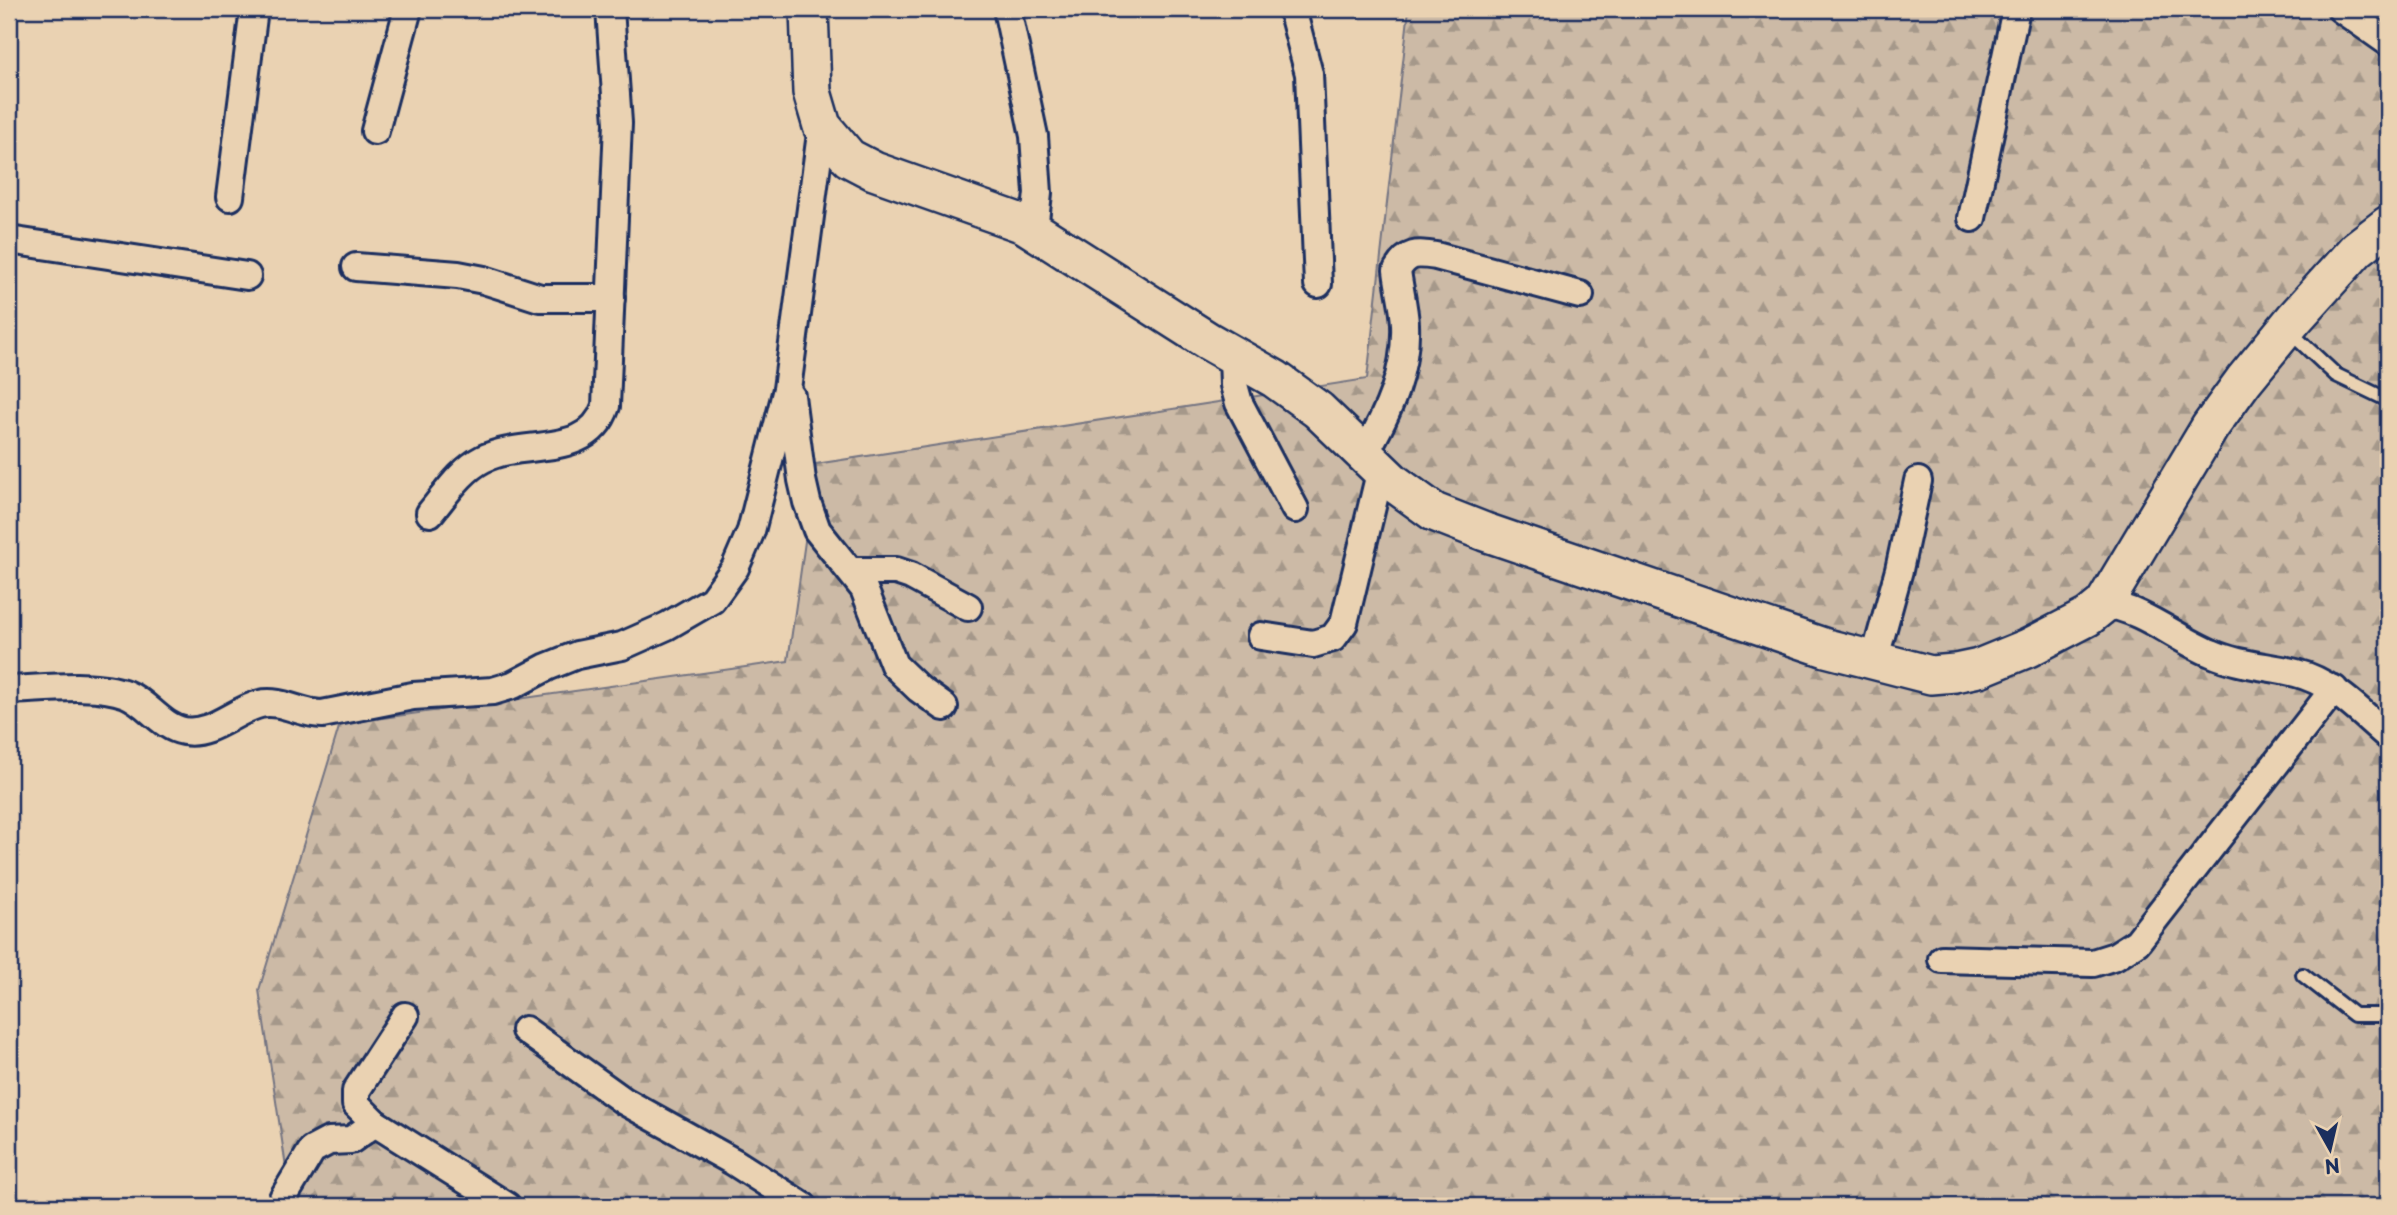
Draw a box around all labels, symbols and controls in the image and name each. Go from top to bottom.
north arrow [2296,1114,2366,1184]
text: N [2323,1152,2342,1182]

